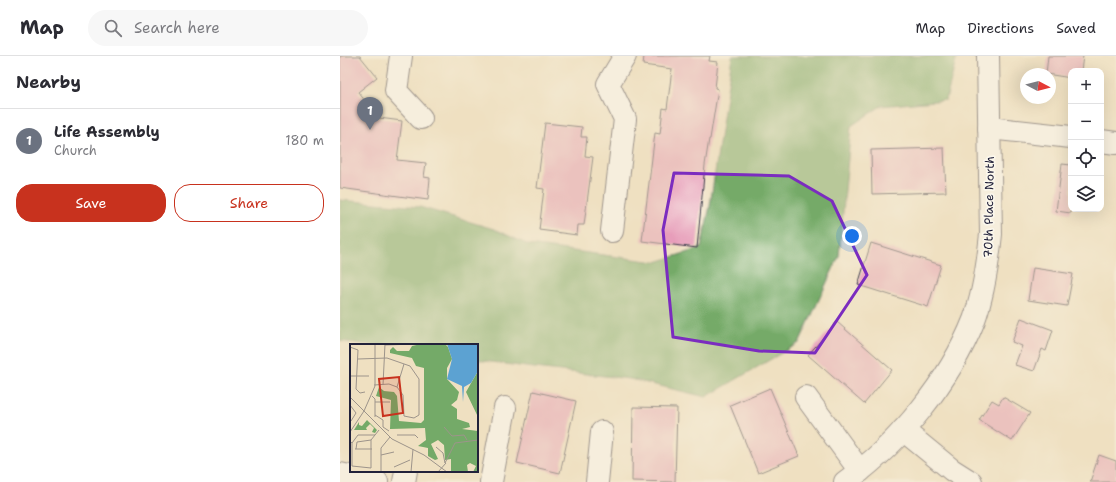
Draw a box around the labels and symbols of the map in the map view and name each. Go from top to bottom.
north arrow [1020,68,1056,104]
pin: 1 [357,97,383,130]
street label: 70th Place North [980,156,998,258]
your location [842,226,862,246]
inset map [350,344,478,472]

